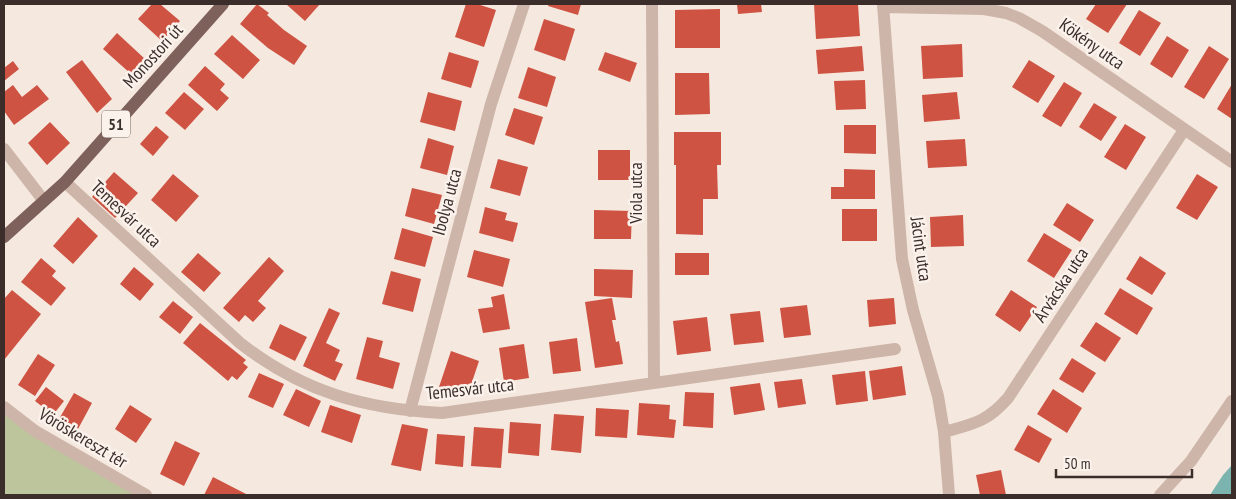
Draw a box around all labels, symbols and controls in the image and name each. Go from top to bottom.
street label: Kökény utca [1055,13,1129,74]
street label: Monostori út [118,19,188,93]
road number: 51 [102,110,130,138]
street label: Viola utca [624,162,647,225]
street label: Ibolya utca [427,166,466,238]
street label: Temesvár utca [86,175,166,252]
street label: Jácint utca [905,214,937,283]
street label: Árvácska utca [1028,243,1093,326]
street label: Temesvár utca [425,372,515,405]
street label: Vöröskereszt tér [34,402,132,473]
scale bar [1056,446,1192,478]
text: 50 m [1064,454,1090,473]

